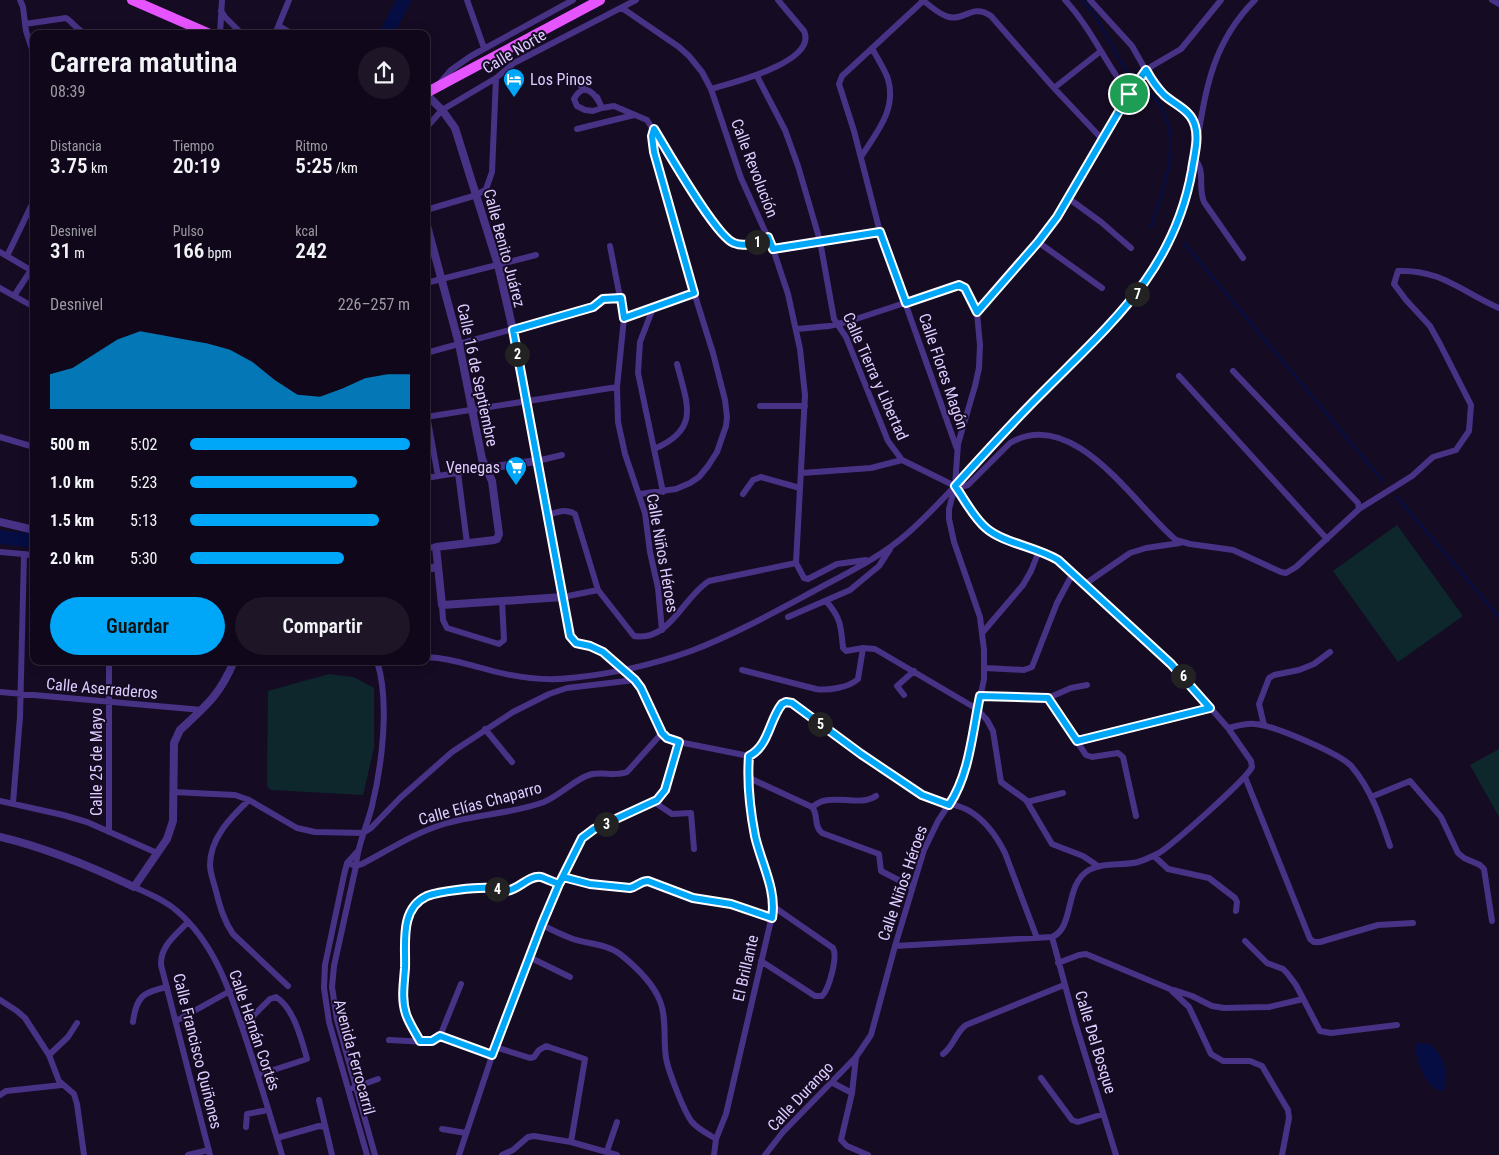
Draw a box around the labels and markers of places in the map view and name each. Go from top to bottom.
hotel icon: Los Pinos [502,67,526,98]
place label: Los Pinos [530,70,592,89]
pin [1108,73,1150,115]
pin: 1 [744,230,770,254]
pin: 7 [1124,282,1150,306]
pin: 2 [504,342,530,366]
supermarket icon: Venegas [504,455,528,486]
place label: Venegas [446,458,500,477]
pin: 6 [1170,664,1196,688]
pin: 5 [808,712,832,736]
pin: 3 [594,812,618,836]
pin: 4 [484,876,510,902]

